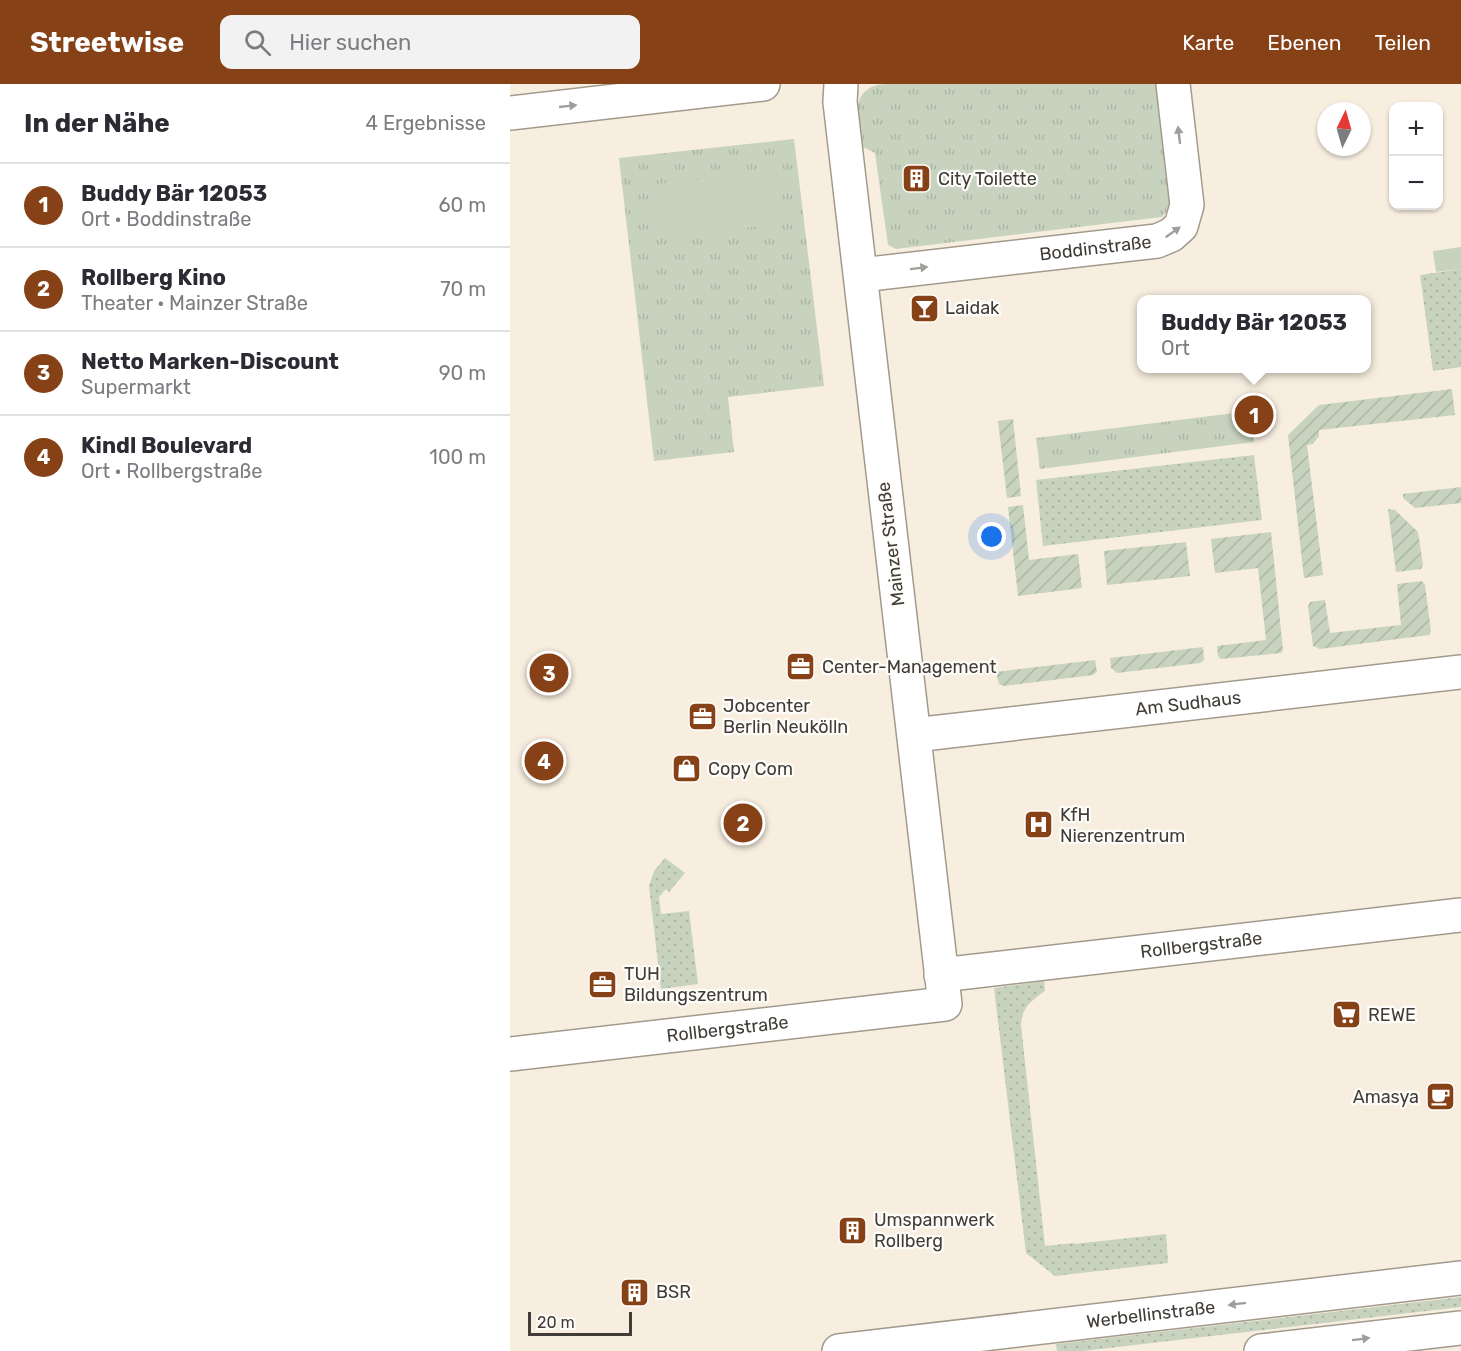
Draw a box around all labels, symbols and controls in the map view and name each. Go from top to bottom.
search box [220,15,640,69]
text: Streetwise [30,26,184,59]
icon: search [241,26,274,59]
text: Hier suchen [289,29,411,56]
text: Karte [1182,30,1234,55]
text: Ebenen [1267,30,1341,55]
text: Teilen [1374,30,1431,55]
one-way arrow [559,101,578,111]
north arrow [1317,102,1371,156]
map controls [1389,102,1443,210]
button: + [1389,102,1443,156]
text: In der Nähe [24,108,170,139]
text: 4 Ergebnisse [366,111,486,135]
one-way arrow [1174,125,1184,144]
button: − [1389,156,1443,210]
building icon: City Toilette [901,163,933,195]
place label: City Toilette [938,168,1037,190]
text: Buddy Bär 12053 [81,180,267,207]
text: 1 [39,193,48,217]
text: 60 m [439,193,486,217]
text: Ort · Boddinstraße [81,207,251,231]
one-way arrow [1164,226,1180,238]
street label: Boddinstraße [1038,231,1153,265]
text: Rollberg Kino [81,264,226,291]
one-way arrow [910,264,929,273]
text: 2 [37,277,50,301]
text: 70 m [440,277,486,301]
text: Theater · Mainzer Straße [81,291,308,315]
bar icon: Laidak [908,292,940,324]
popup [1137,295,1371,373]
place label: Laidak [945,297,1000,319]
text: Buddy Bär 12053 [1161,309,1347,336]
text: Ort [1161,336,1190,360]
text: Netto Marken-Discount [81,348,339,375]
text: 3 [37,361,50,385]
text: 90 m [439,361,486,385]
text: Supermarkt [81,375,191,399]
pin: 1 [1234,392,1274,438]
text: Kindl Boulevard [81,432,252,459]
text: 4 [37,445,50,469]
text: 100 m [429,445,486,469]
text: Ort · Rollbergstraße [81,459,262,483]
street label: Mainzer Straße [872,481,910,607]
your location [977,522,1006,551]
pin: 3 [530,650,568,696]
office icon: Center-Management [785,651,817,683]
place label: Center-Management [822,656,996,678]
street label: Am Sudhaus [1134,686,1242,720]
place label: Jobcenter Berlin Neukölln [723,695,848,738]
office icon: Jobcenter Berlin Neukölln [686,700,718,732]
pin: 4 [525,738,564,784]
shop icon: Copy Com [671,753,703,785]
place label: Copy Com [708,758,793,780]
pin: 2 [724,800,762,846]
place label: KfH Nierenzentrum [1060,804,1185,847]
hospital icon: KfH Nierenzentrum [1023,809,1055,841]
street label: Rollbergstraße [1139,927,1263,963]
place label: TUH Bildungszentrum [624,963,768,1006]
office icon: TUH Bildungszentrum [587,968,619,1000]
supermarket icon: REWE [1331,999,1363,1031]
place label: REWE [1368,1004,1416,1026]
street label: Rollbergstraße [665,1011,790,1047]
cafe icon: Amasya [1424,1081,1456,1113]
place label: Amasya [1353,1086,1419,1108]
place label: Umspannwerk Rollberg [874,1209,995,1252]
building icon: Umspannwerk Rollberg [837,1214,869,1246]
building icon: BSR [619,1276,651,1308]
place label: BSR [656,1281,691,1303]
street label: Werbellinstraße [1085,1296,1216,1333]
one-way arrow [1227,1299,1246,1309]
scale bar [528,1309,632,1336]
text: 20 m [537,1313,575,1332]
one-way arrow [1351,1335,1370,1344]

